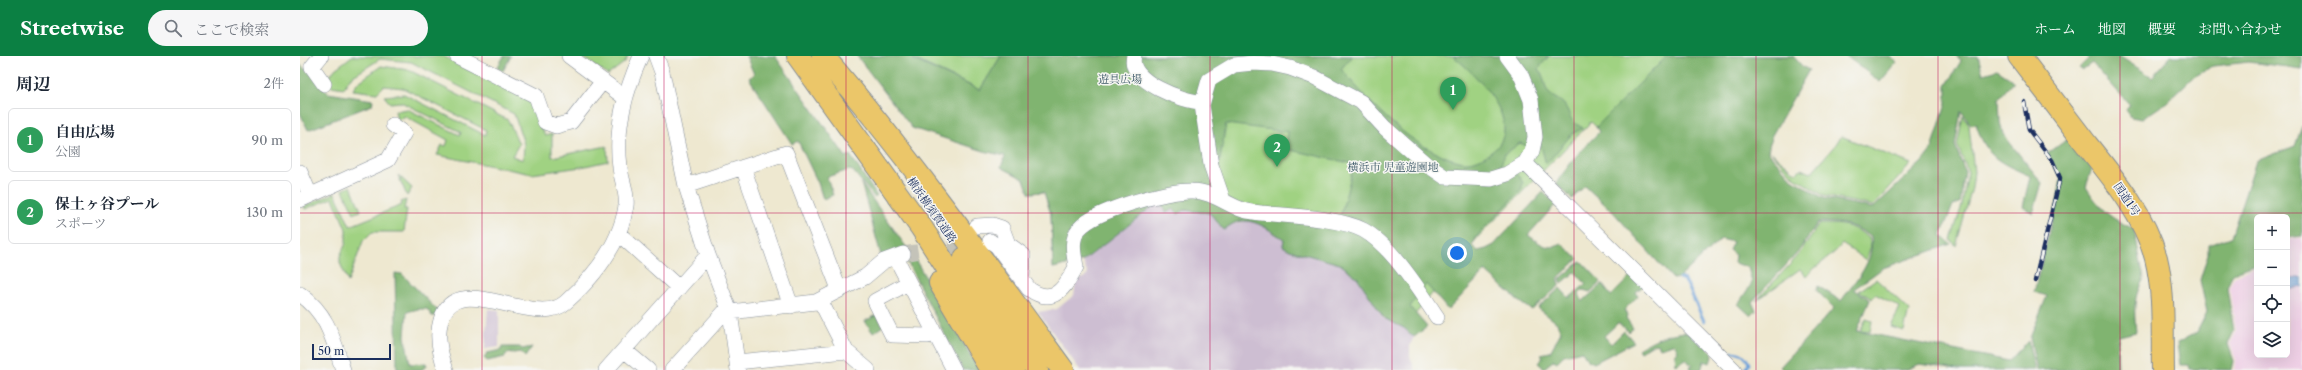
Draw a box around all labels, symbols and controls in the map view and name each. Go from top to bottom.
search box [148,10,428,46]
text: Streetwise [20,17,124,40]
icon: search [162,17,184,39]
text: ここで検索 [194,20,269,39]
text: ホーム [2034,20,2076,38]
text: 地図 [2098,20,2126,38]
text: 概要 [2148,20,2176,38]
text: お問い合わせ [2198,20,2282,38]
park label: 遊具広場 [1098,72,1142,86]
text: 周辺 [16,74,50,94]
text: 2件 [264,75,284,91]
pin: 1 [1440,77,1466,110]
text: 自由広場 [55,122,115,141]
text: 1 [27,132,33,148]
text: 90 m [252,132,283,148]
pin: 2 [1264,134,1290,167]
text: 公園 [55,143,81,159]
park label: 横浜市 児童遊園地 [1348,160,1438,174]
street label: 横浜横須賀道路 [904,174,960,246]
street label: 国道1号 [2111,179,2143,219]
text: 保土ヶ谷プール [55,194,159,213]
text: 2 [26,204,34,220]
text: 130 m [247,204,283,220]
map controls [2254,214,2290,358]
button: + [2254,214,2290,250]
text: スポーツ [55,215,106,231]
your location [1447,243,1467,263]
button: − [2254,250,2290,286]
button: locate [2254,286,2290,322]
button: layers [2254,322,2290,358]
scale bar [312,342,391,361]
text: 50 m [318,344,344,358]

